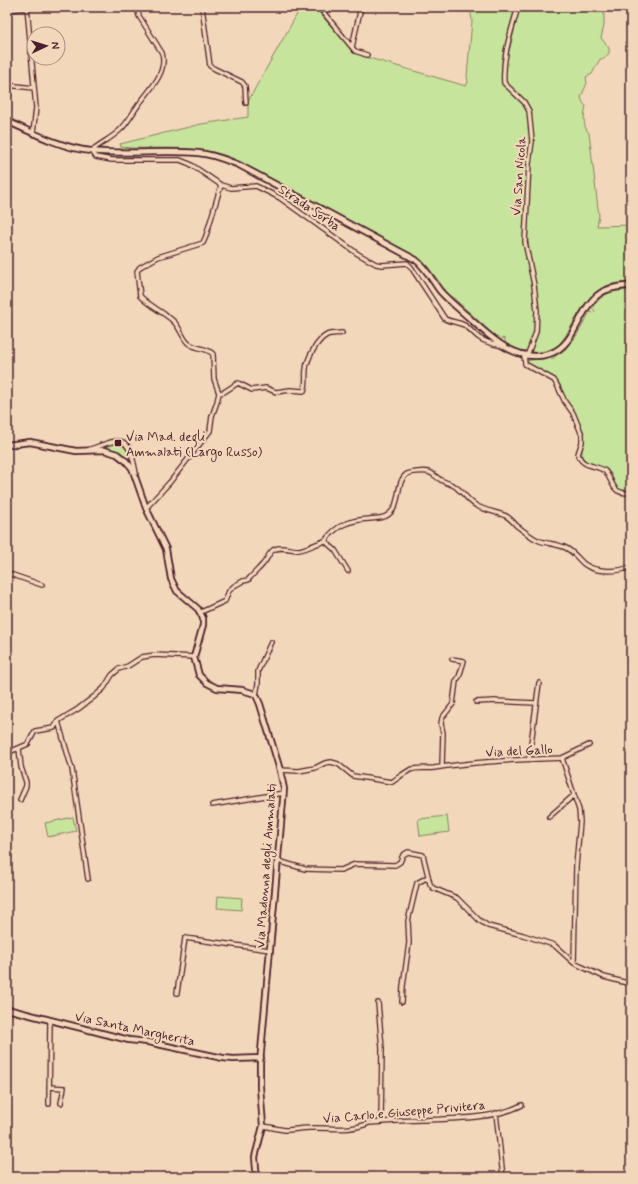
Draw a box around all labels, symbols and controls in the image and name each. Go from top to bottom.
north arrow [26,26,66,66]
text: N [48,41,62,50]
street label: Via San Nicola [508,136,531,216]
street label: Strada Sorba [275,181,344,235]
place label: Via Mad. degli Ammalati (Largo Russo) [126,429,262,462]
marker: Via Mad. degli Ammalati (Largo Russo) [113,438,123,448]
street label: Via del Gallo [485,741,553,762]
street label: Via Madonna degli Ammalati [252,783,282,949]
street label: Via Santa Margherita [73,1008,196,1051]
street label: Via Carlo e Giuseppe Privitera [322,1097,486,1128]

